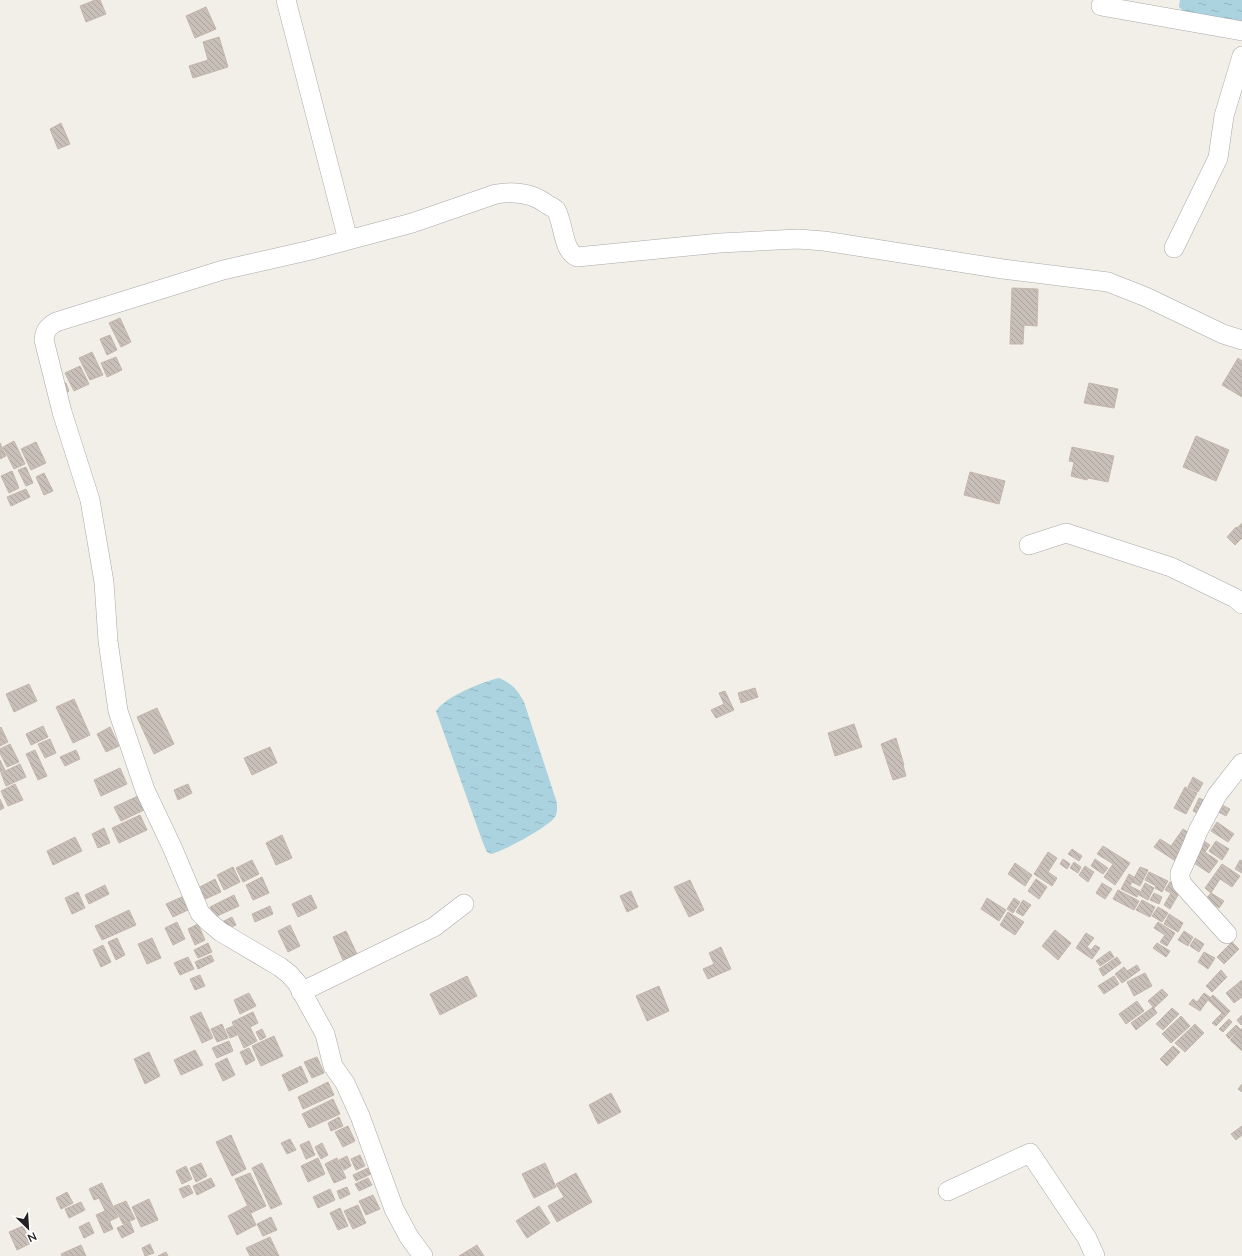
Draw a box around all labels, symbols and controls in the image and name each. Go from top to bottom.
north arrow [8,1208,48,1248]
text: N [26,1230,39,1245]

